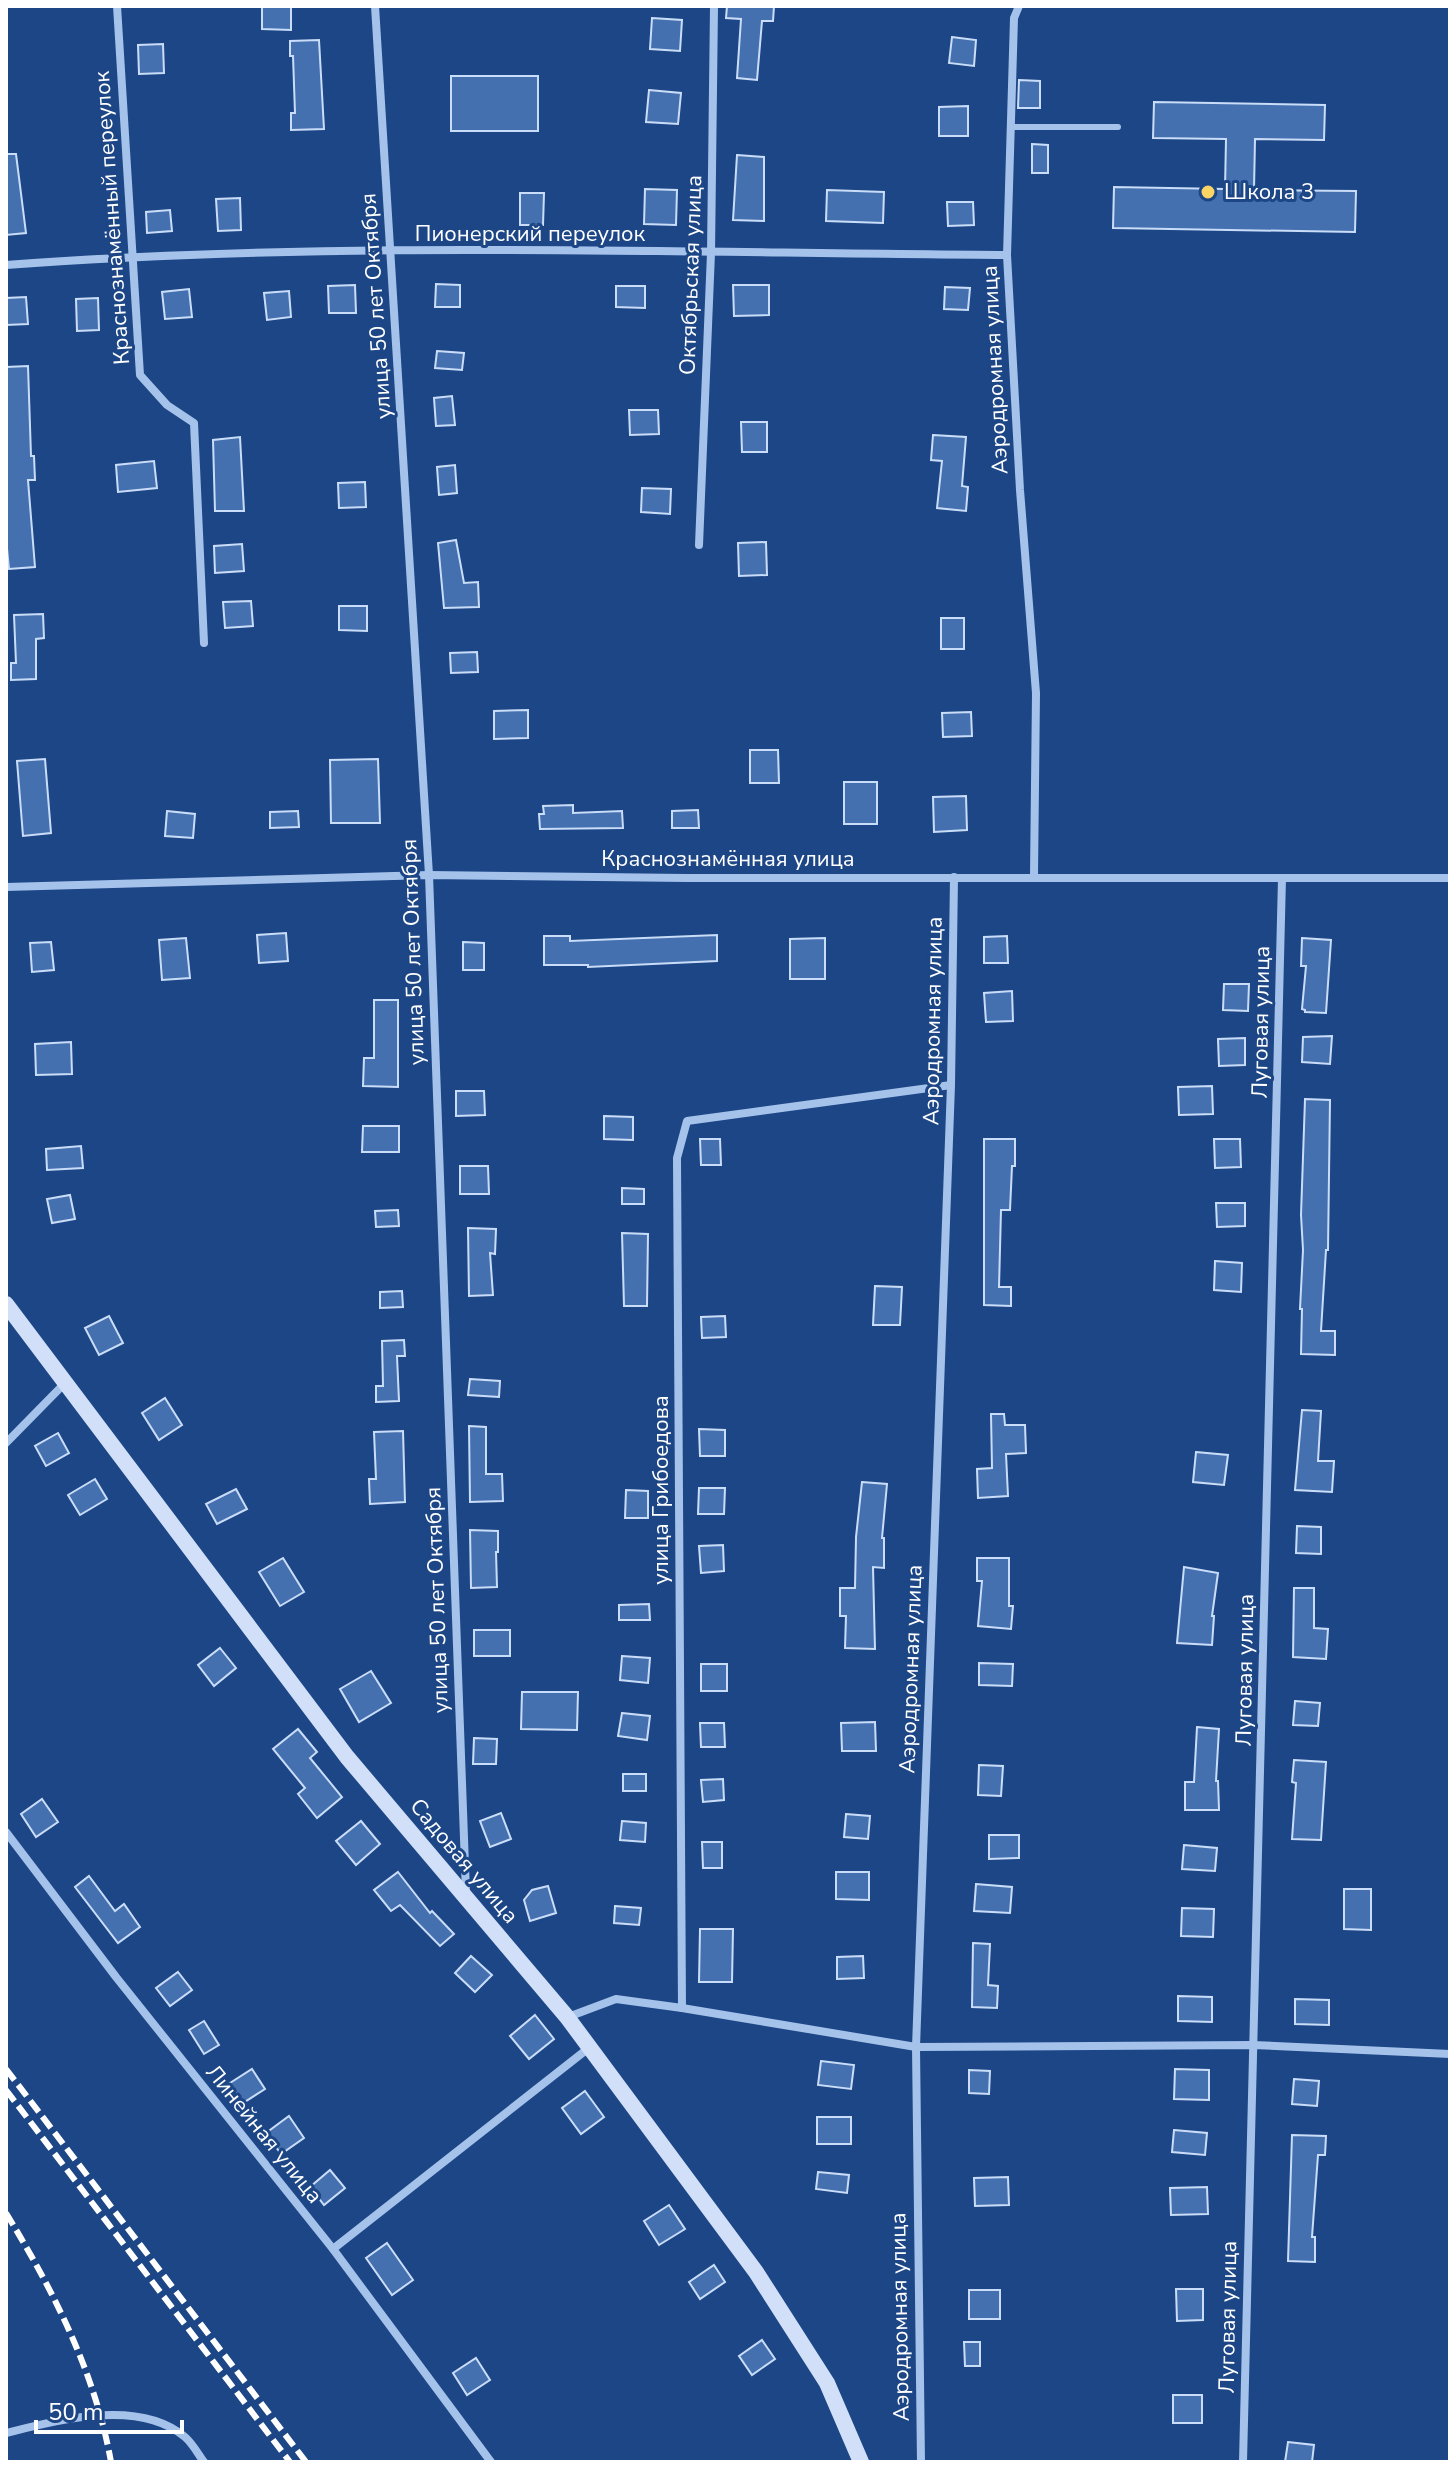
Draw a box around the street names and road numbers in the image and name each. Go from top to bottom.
street label: Краснознамённый переулок [87,70,137,366]
street label: Октябрьская улица [673,174,709,376]
street label: улица 50 лет Октября [353,192,399,420]
street label: Пионерский переулок [415,219,646,249]
street label: Аэродромная улица [975,265,1015,475]
street label: улица 50 лет Октября [394,838,432,1066]
street label: Краснознамённая улица [601,844,855,874]
street label: Аэродромная улица [916,916,950,1126]
street label: Луговая улица [1245,945,1277,1099]
street label: улица Грибоедова [646,1395,676,1585]
street label: улица 50 лет Октября [418,1486,456,1714]
street label: Аэродромная улица [892,1564,930,1774]
street label: Луговая улица [1229,1593,1261,1747]
street label: Садовая улица [403,1792,525,1930]
street label: Линейная улица [199,2058,329,2210]
street label: Аэродромная улица [883,2212,917,2422]
street label: Луговая улица [1212,2240,1244,2394]

